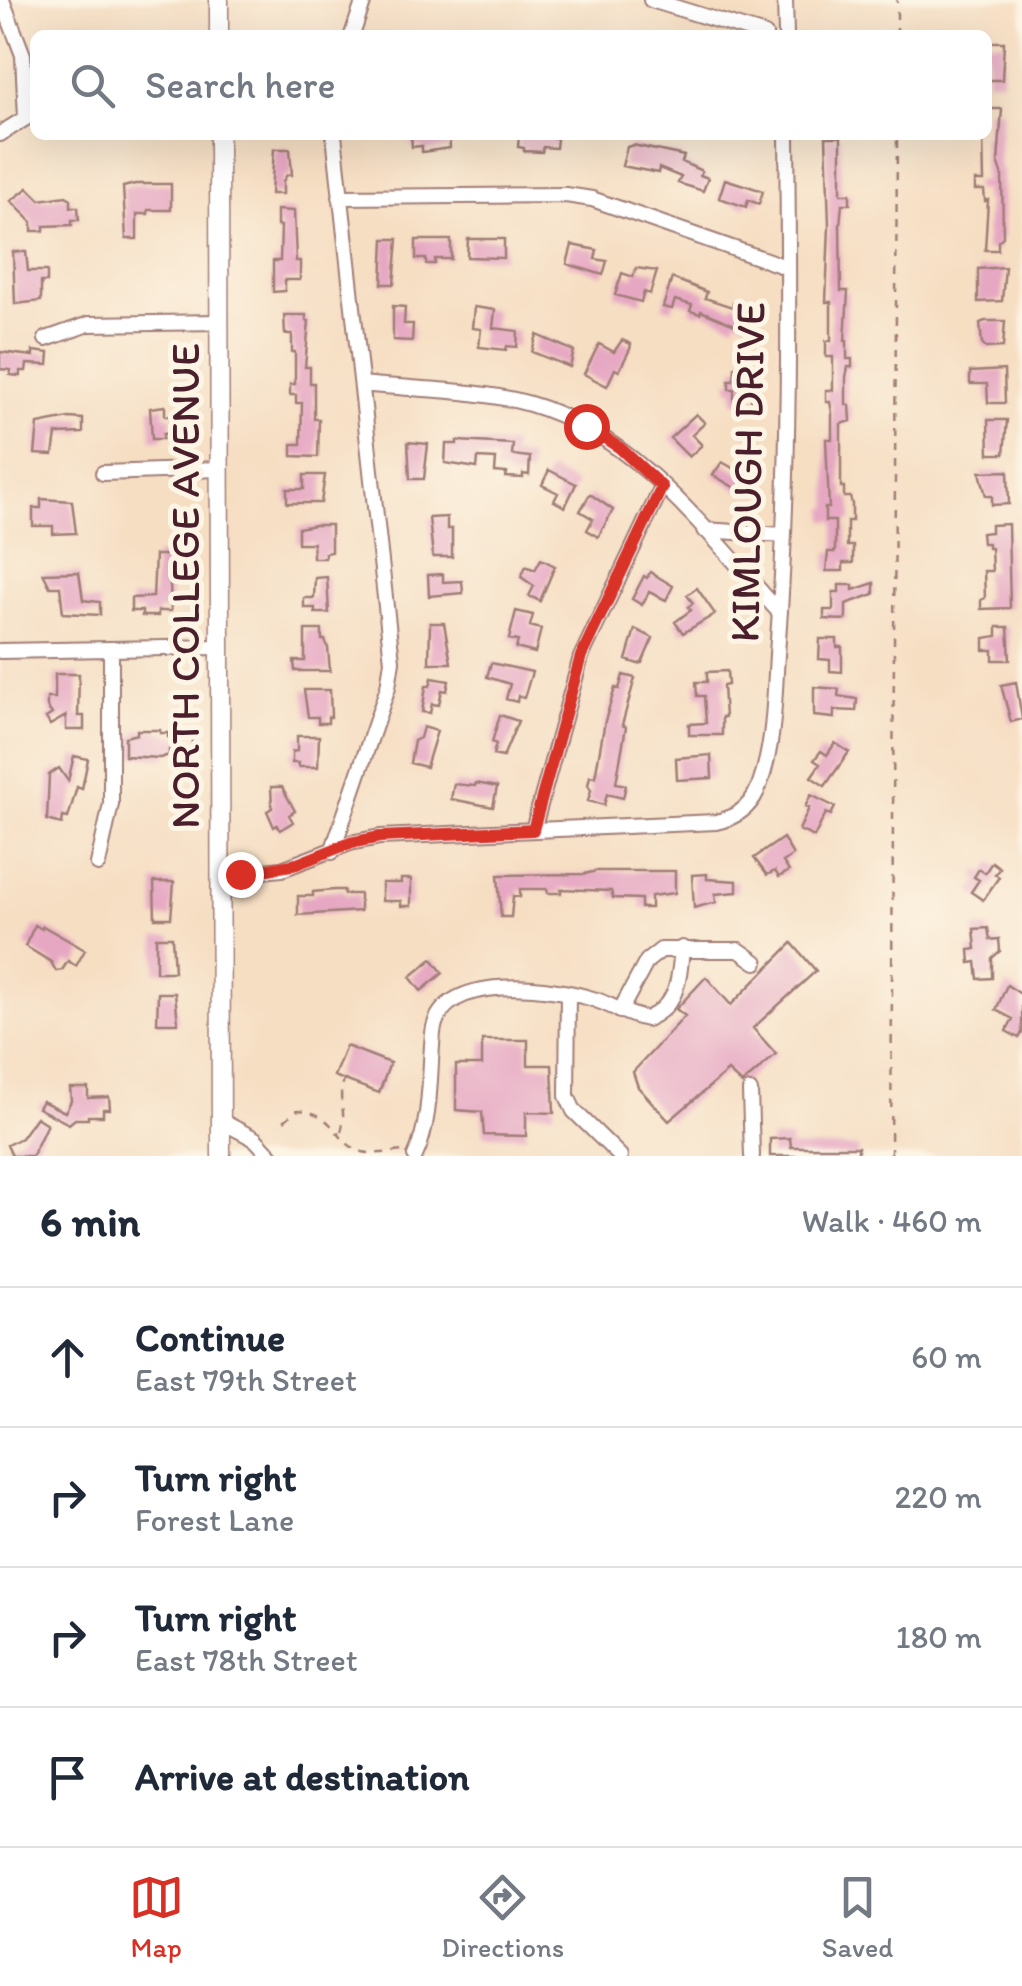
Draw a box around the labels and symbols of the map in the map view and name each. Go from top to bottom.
street label: KIMLOUGH DRIVE [719,301,775,643]
street label: NORTH COLLEGE AVENUE [159,343,210,829]
route start [564,404,610,450]
route end [218,852,264,898]

